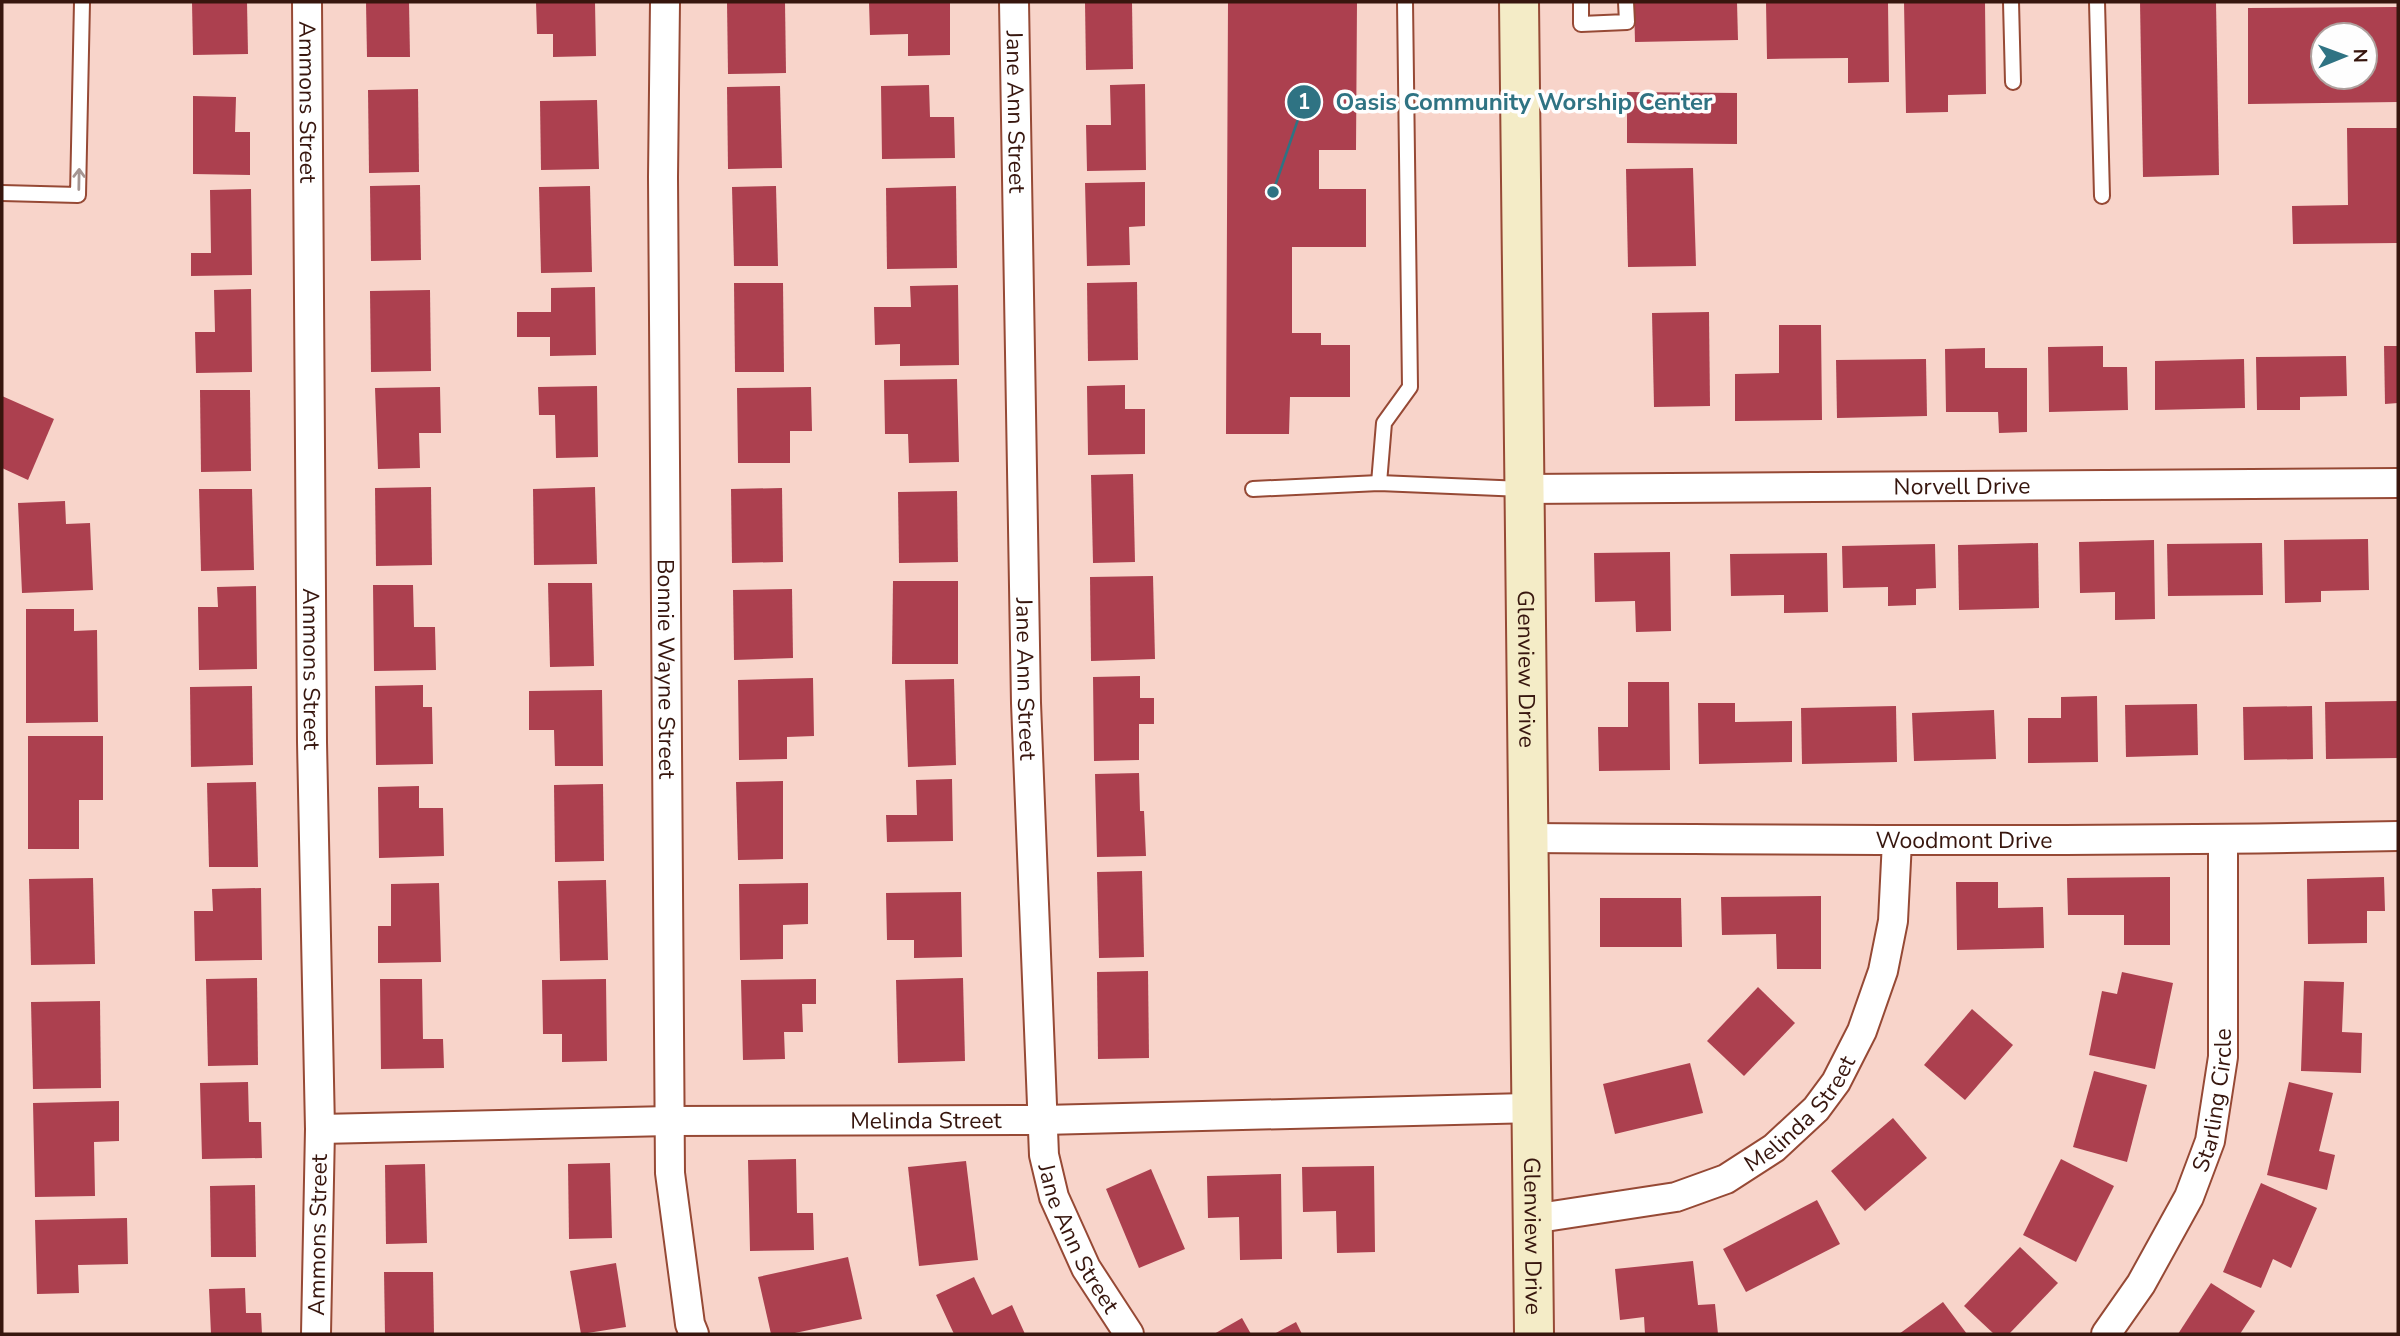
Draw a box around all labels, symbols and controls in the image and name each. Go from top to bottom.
street label: Ammons Street [292,21,324,184]
north arrow [2309,21,2379,91]
street label: Jane Ann Street [999,29,1033,194]
text: N [2347,48,2373,63]
callout: Oasis Community Worship Center [1287,80,1727,125]
text: Oasis Community Worship Center [1335,86,1713,118]
text: 1 [1298,88,1310,116]
one-way arrow [72,168,85,191]
street label: Norvell Drive [1893,470,2031,502]
street label: Bonnie Wayne Street [650,559,683,780]
street label: Ammons Street [295,588,328,751]
street label: Glenview Drive [1510,590,1543,748]
street label: Jane Ann Street [1009,596,1044,762]
street label: Woodmont Drive [1875,824,2053,856]
street label: Starling Circle [2184,1028,2239,1176]
street label: Melinda Street [1738,1049,1863,1179]
street label: Melinda Street [850,1105,1003,1136]
street label: Ammons Street [301,1153,335,1316]
street label: Glenview Drive [1517,1157,1549,1315]
street label: Jane Ann Street [1031,1159,1127,1320]

